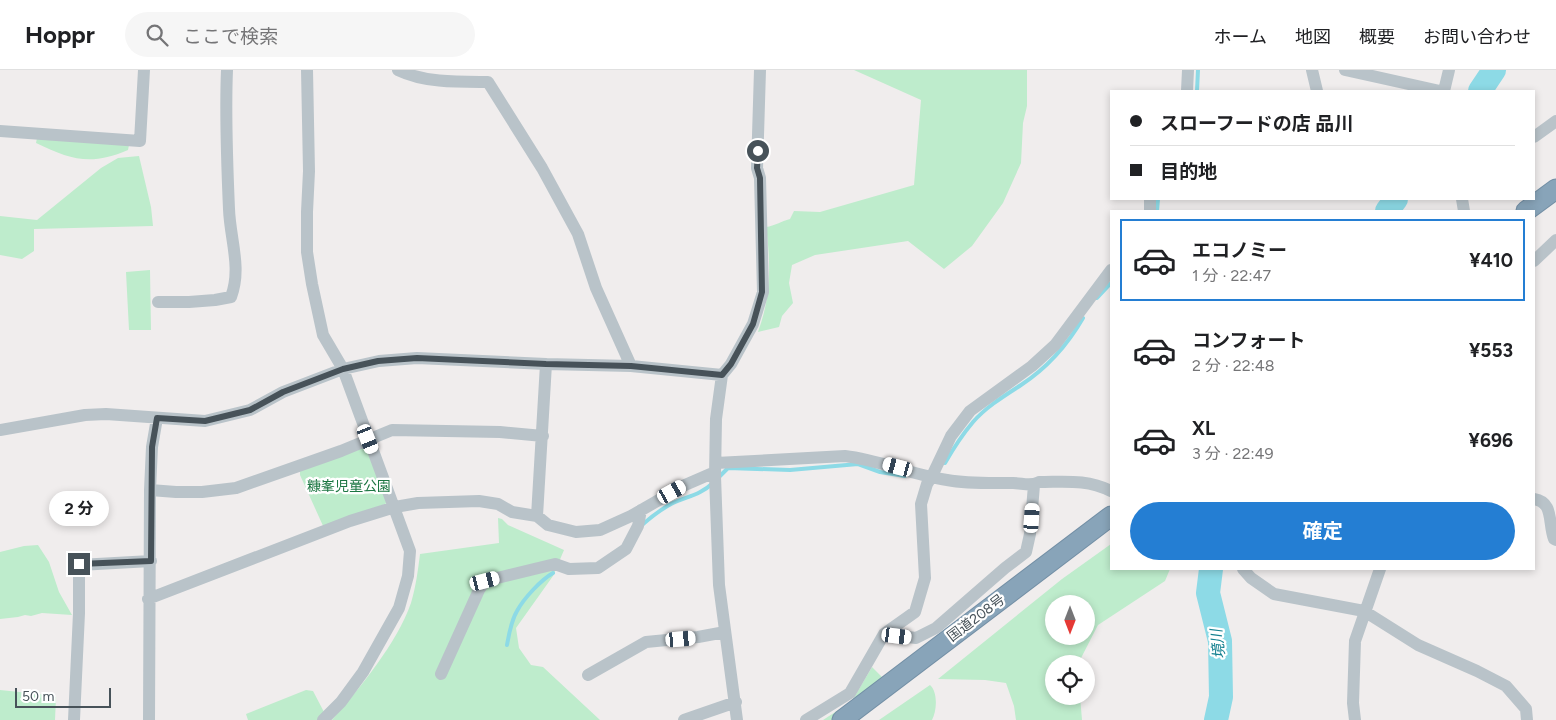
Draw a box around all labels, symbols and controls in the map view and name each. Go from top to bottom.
search box [125,12,475,57]
text: Hoppr [25,20,95,49]
icon: search [143,21,171,49]
text: ここで検索 [183,25,278,48]
text: ホーム [1214,26,1267,48]
text: 地図 [1295,26,1331,48]
text: 概要 [1359,26,1395,48]
text: お問い合わせ [1423,26,1531,48]
text: スローフードの店 品川 [1160,112,1353,135]
route start [747,140,769,162]
text: 目的地 [1160,160,1217,183]
icon: car [1132,238,1177,283]
text: エコノミー [1192,239,1287,262]
text: ¥410 [1469,249,1513,272]
text: 1 分 · 22:47 [1192,266,1271,285]
icon: car [1132,328,1177,373]
text: コンフォート [1192,329,1305,352]
text: ¥553 [1469,339,1513,362]
text: 2 分 · 22:48 [1192,356,1275,375]
text: XL [1192,417,1215,440]
icon: car [1132,418,1177,463]
car [355,422,380,456]
text: ¥696 [1469,429,1513,452]
text: 3 分 · 22:49 [1192,444,1274,463]
car [881,456,914,478]
park label: 糠峯児童公園 [307,478,391,495]
car [655,478,688,506]
callout: 2 分 [49,492,109,526]
text: 2 分 [64,499,94,518]
button: 確定 [1130,502,1515,560]
car [1023,503,1040,533]
route end [68,553,90,575]
car [468,570,501,592]
street label: 国道208号 [944,591,1008,645]
north arrow [1045,595,1095,645]
map controls [1045,595,1095,705]
water label: 境川 [1207,626,1229,660]
car [881,627,912,645]
car [665,630,696,648]
button: locate [1045,655,1095,705]
scale bar [15,685,111,708]
text: 50 m [22,688,54,705]

